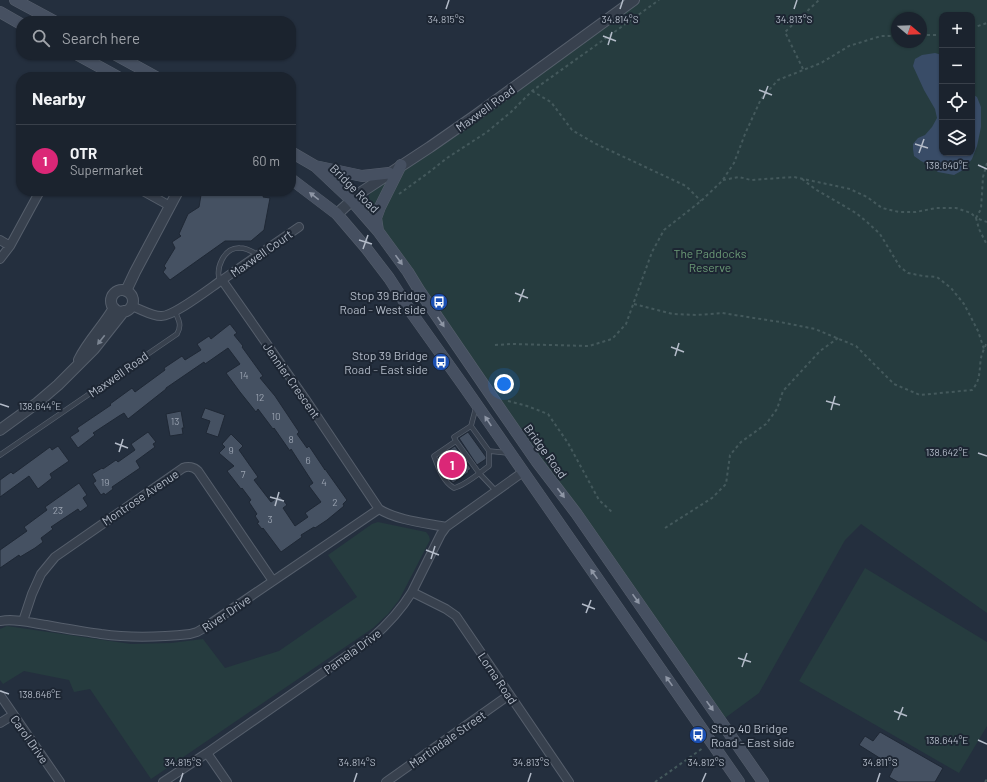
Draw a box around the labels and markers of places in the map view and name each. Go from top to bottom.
place label: Stop 39 Bridge Road - West side [339,288,426,316]
bus stop icon: Stop 39 Bridge Road - West side [429,292,449,312]
place label: Stop 39 Bridge Road - East side [344,348,428,376]
bus stop icon: Stop 39 Bridge Road - East side [431,352,451,372]
pin: 1 [439,450,465,480]
place label: Stop 40 Bridge Road - East side [711,721,795,749]
bus stop icon: Stop 40 Bridge Road - East side [688,725,708,745]

